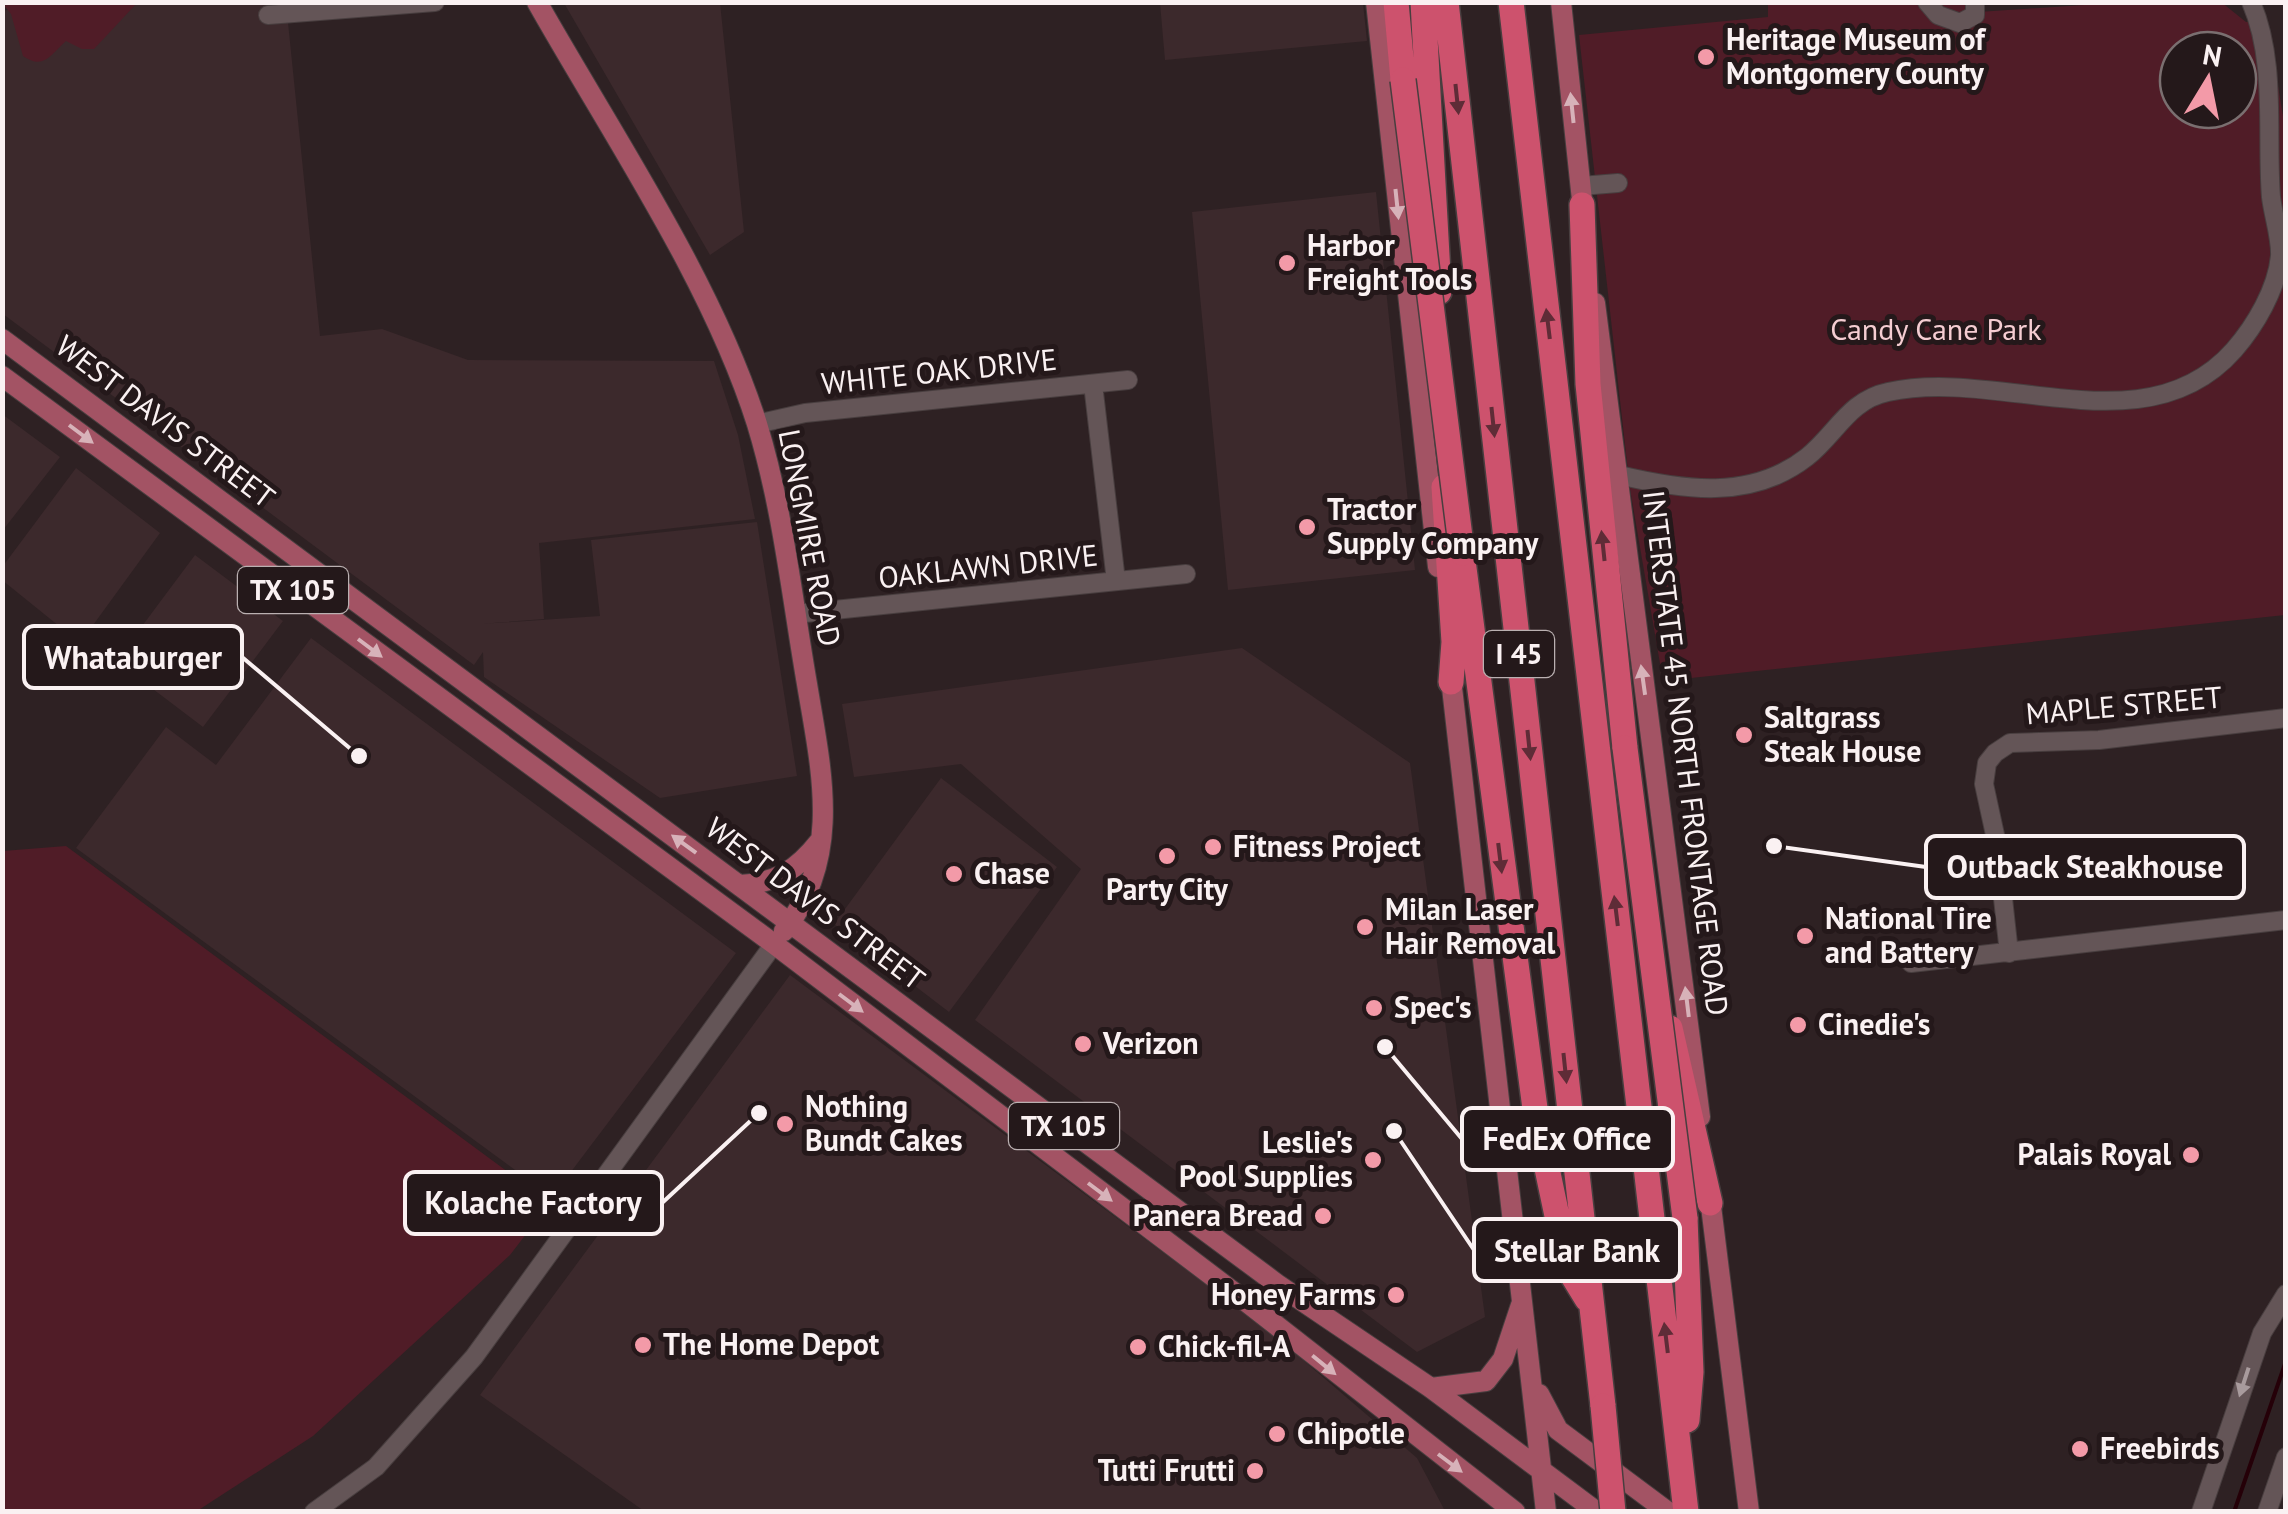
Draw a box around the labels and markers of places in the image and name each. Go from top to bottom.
place label: Heritage Museum of Montgomery County [1726,19,1987,92]
marker: Heritage Museum of Montgomery County [1695,46,1717,68]
place label: Harbor Freight Tools [1307,225,1472,298]
marker: Harbor Freight Tools [1276,252,1298,274]
place label: Tractor Supply Company [1327,489,1539,562]
marker: Tractor Supply Company [1296,516,1318,538]
callout: Whataburger [24,626,242,688]
place label: Saltgrass Steak House [1764,697,1921,770]
marker: Saltgrass Steak House [1733,724,1755,746]
place label: Fitness Project [1233,826,1421,865]
marker: Fitness Project [1202,836,1224,858]
callout: Outback Steakhouse [1926,836,2244,898]
marker: Party City [1156,845,1178,867]
place label: Chase [974,853,1050,892]
marker: Chase [943,863,965,885]
place label: Party City [1106,869,1229,908]
place label: Milan Laser Hair Removal [1385,889,1556,962]
place label: National Tire and Battery [1825,898,1992,971]
marker: Milan Laser Hair Removal [1354,916,1376,938]
marker: National Tire and Battery [1794,925,1816,947]
place label: Spec's [1394,987,1472,1026]
marker: Spec's [1363,997,1385,1019]
place label: Cinedie's [1818,1004,1931,1043]
marker: Cinedie's [1787,1014,1809,1036]
place label: Verizon [1102,1023,1199,1062]
marker: Verizon [1072,1033,1094,1055]
place label: Nothing Bundt Cakes [805,1086,963,1159]
callout: FedEx Office [1462,1108,1673,1170]
marker: Nothing Bundt Cakes [774,1113,796,1135]
place label: Leslie's Pool Supplies [1179,1122,1353,1195]
place label: Palais Royal [2017,1134,2171,1173]
marker: Palais Royal [2180,1144,2202,1166]
marker: Leslie's Pool Supplies [1362,1149,1384,1171]
callout: Kolache Factory [405,1172,662,1234]
place label: Panera Bread [1133,1195,1303,1234]
marker: Panera Bread [1312,1205,1334,1227]
callout: Stellar Bank [1474,1219,1680,1281]
place label: Honey Farms [1211,1274,1376,1313]
marker: Honey Farms [1385,1284,1407,1306]
place label: The Home Depot [663,1324,880,1363]
place label: Chick-fil-A [1158,1326,1291,1365]
marker: The Home Depot [632,1334,654,1356]
marker: Chick-fil-A [1127,1336,1149,1358]
place label: Chipotle [1297,1413,1405,1452]
marker: Chipotle [1266,1423,1288,1445]
place label: Freebirds [2100,1428,2220,1467]
marker: Freebirds [2069,1438,2091,1460]
place label: Tutti Frutti [1098,1450,1235,1489]
marker: Tutti Frutti [1244,1460,1266,1482]

